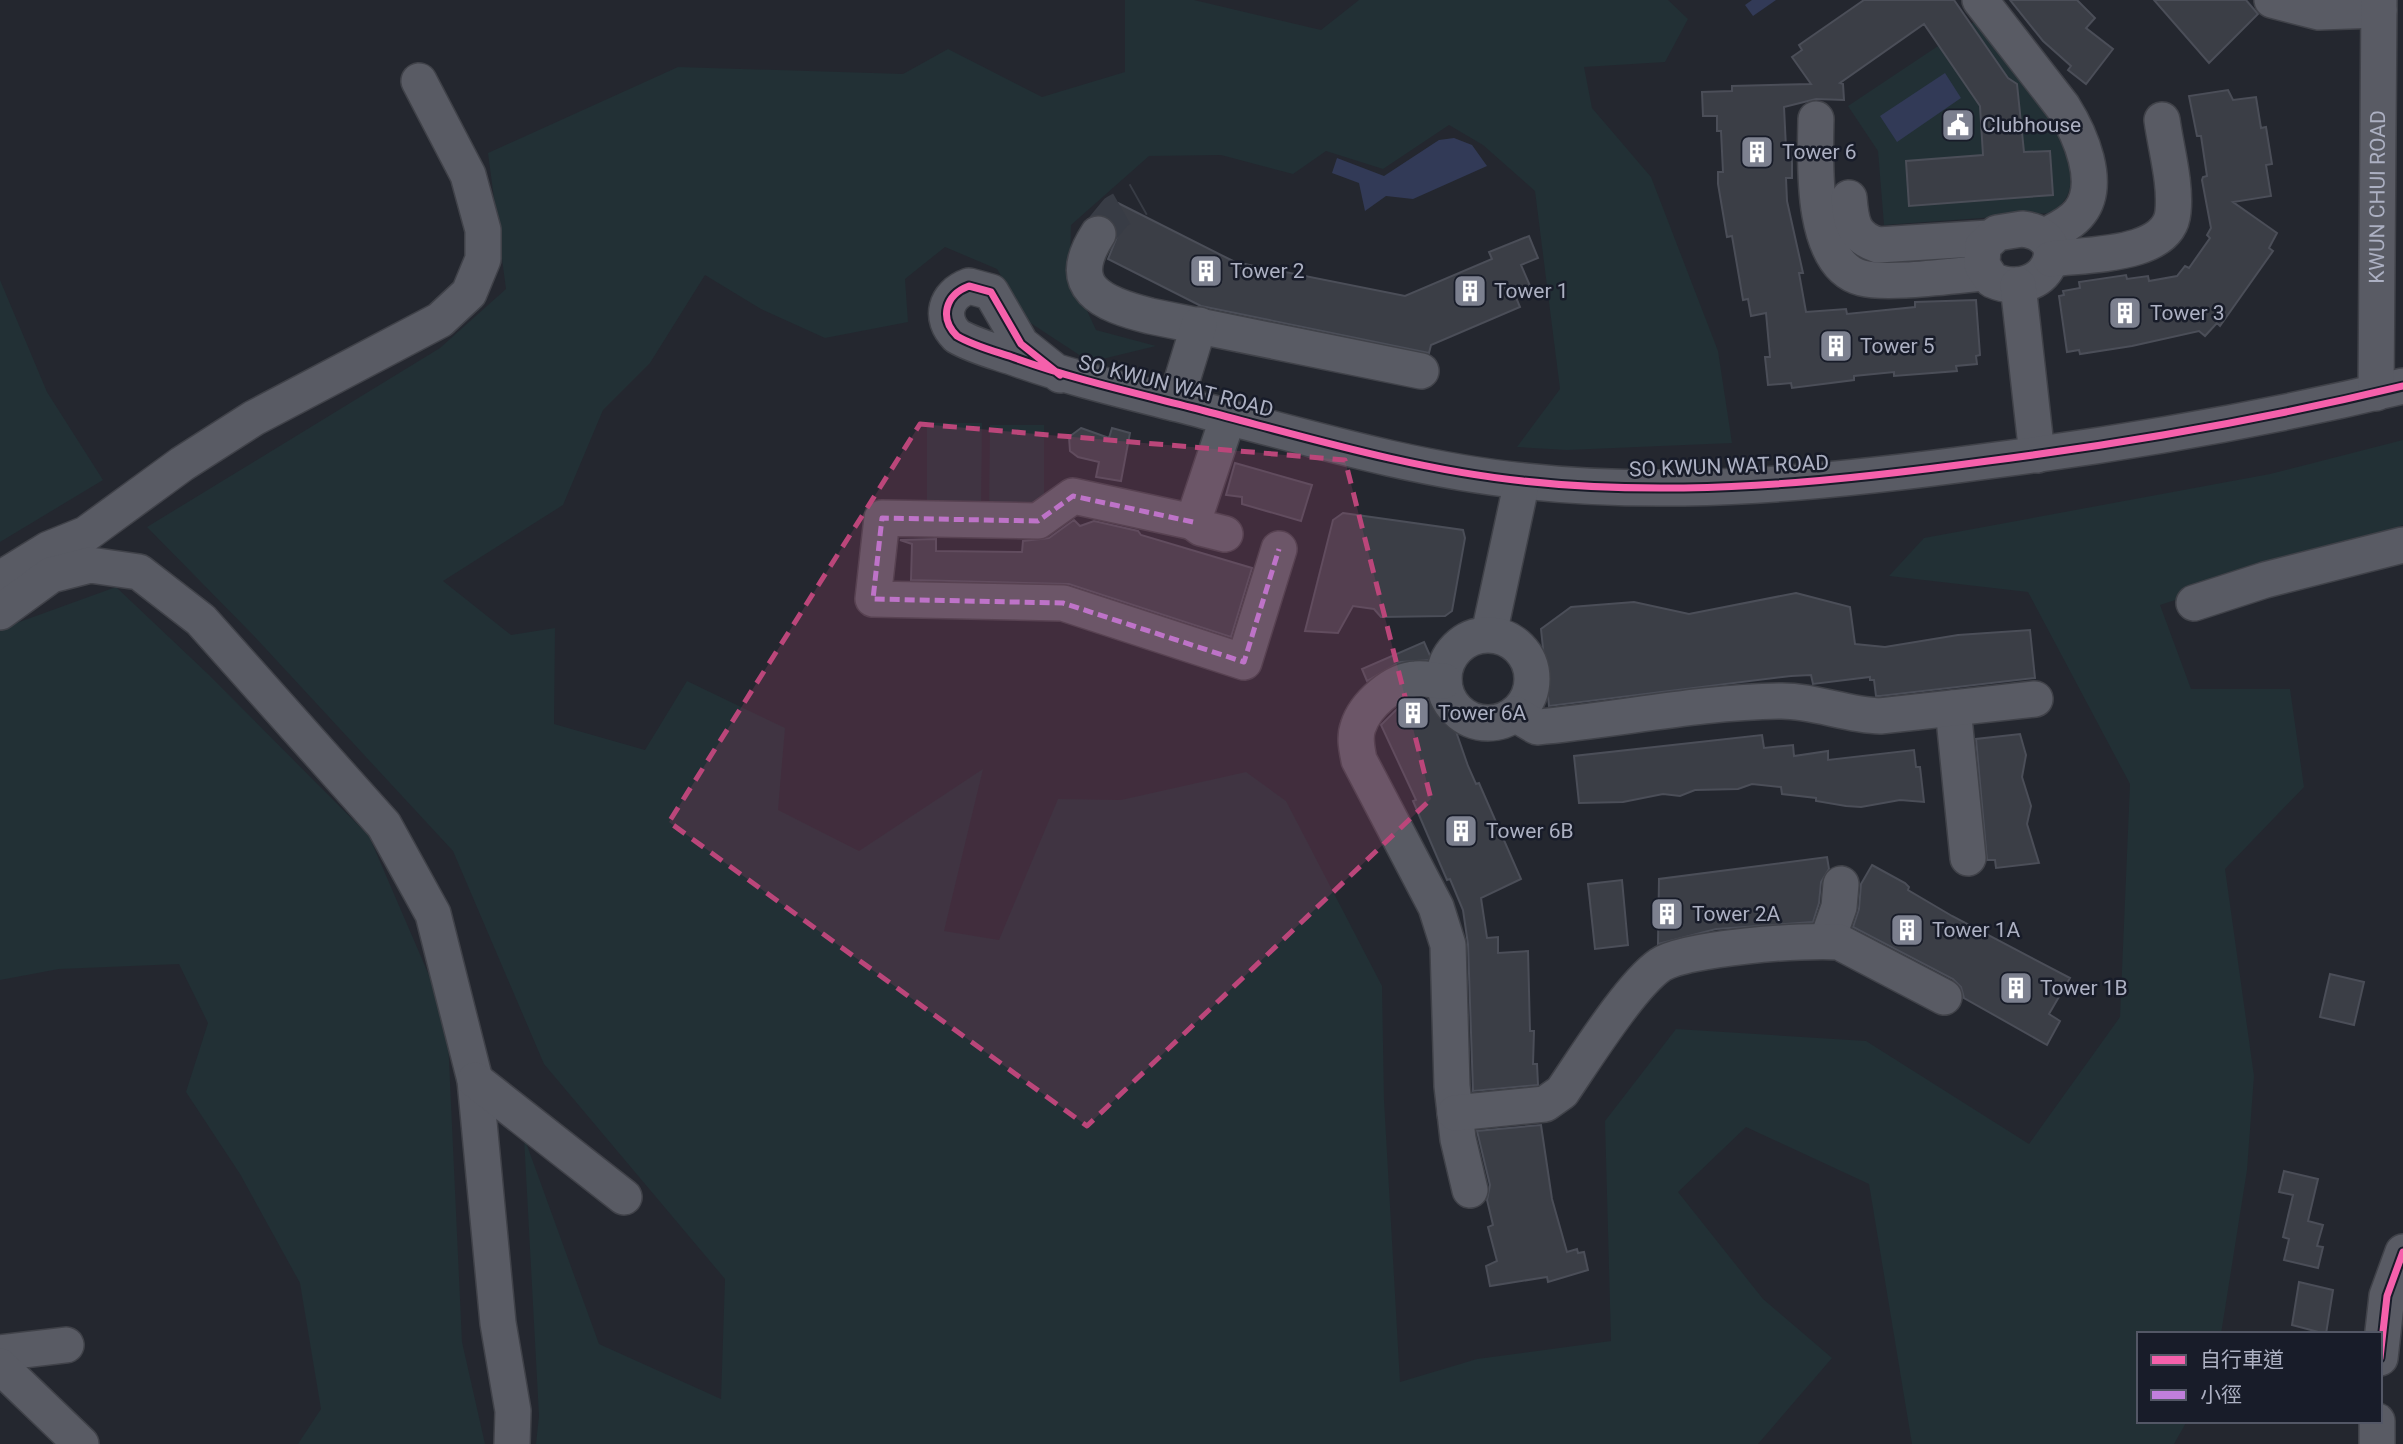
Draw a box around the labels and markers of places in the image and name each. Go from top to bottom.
public building icon: Clubhouse [1939,106,1977,144]
place label: Clubhouse [1982,113,2081,137]
building icon: Tower 6 [1738,133,1776,171]
place label: Tower 6 [1782,140,1857,164]
building icon: Tower 2 [1187,252,1225,290]
place label: Tower 2 [1230,259,1305,283]
building icon: Tower 1 [1451,272,1489,310]
place label: Tower 1 [1494,279,1569,303]
building icon: Tower 3 [2106,294,2144,332]
place label: Tower 3 [2150,301,2225,325]
building icon: Tower 5 [1817,327,1855,365]
place label: Tower 5 [1860,334,1935,358]
building icon: Tower 6A [1394,694,1432,732]
place label: Tower 6A [1438,701,1527,725]
building icon: Tower 6B [1442,812,1480,850]
place label: Tower 6B [1486,819,1574,843]
building icon: Tower 2A [1648,895,1686,933]
place label: Tower 2A [1692,902,1781,926]
building icon: Tower 1A [1888,911,1926,949]
place label: Tower 1A [1932,918,2021,942]
building icon: Tower 1B [1997,969,2035,1007]
place label: Tower 1B [2040,976,2128,1000]

